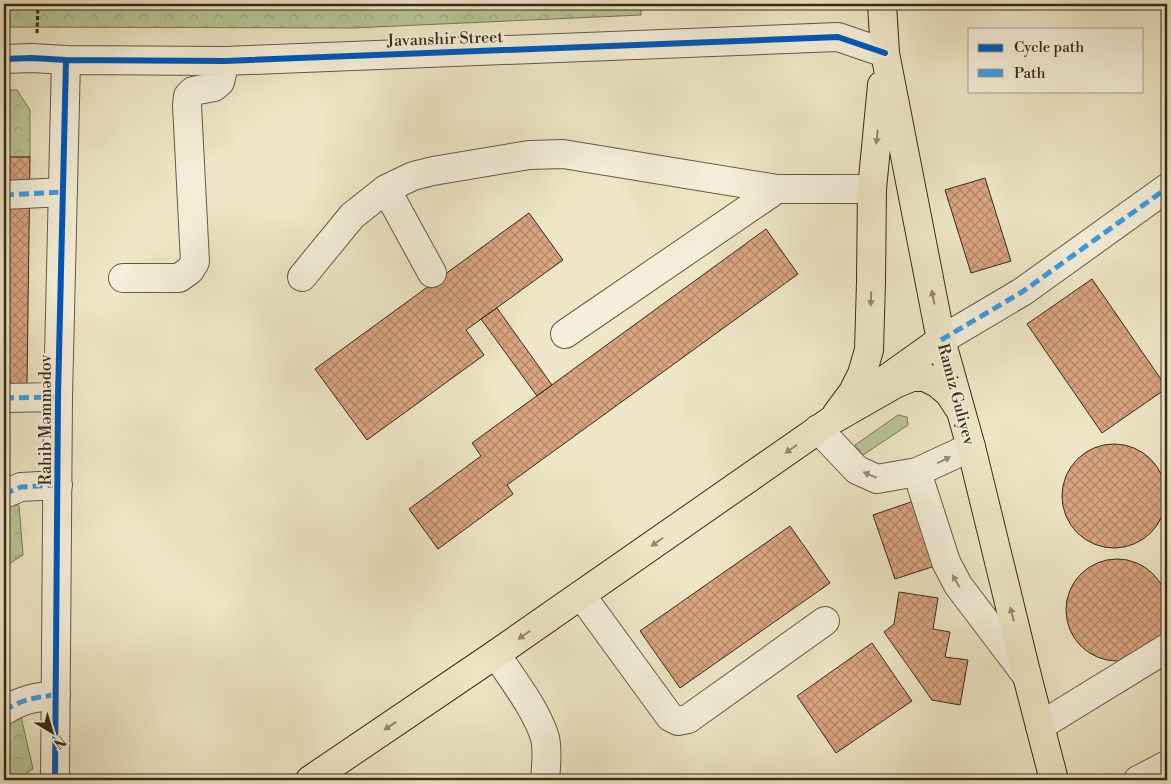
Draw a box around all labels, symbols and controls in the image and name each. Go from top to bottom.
street label: Javanshir Street [386,27,504,51]
legend [968,28,1144,92]
text: Cycle path [1014,38,1084,57]
text: Path [1014,64,1046,83]
one-way arrow [873,129,881,145]
one-way arrow [929,289,937,305]
one-way arrow [867,291,875,307]
street label: Ramiz Guliyev [933,341,979,448]
street label: Rahib Məmmədov [36,354,56,485]
one-way arrow [784,444,797,454]
one-way arrow [937,455,951,463]
one-way arrow [863,471,877,479]
one-way arrow [650,537,664,547]
one-way arrow [952,574,961,588]
one-way arrow [1008,607,1016,622]
one-way arrow [517,630,531,640]
north arrow [28,706,78,756]
one-way arrow [383,721,396,731]
text: N [49,731,69,752]

